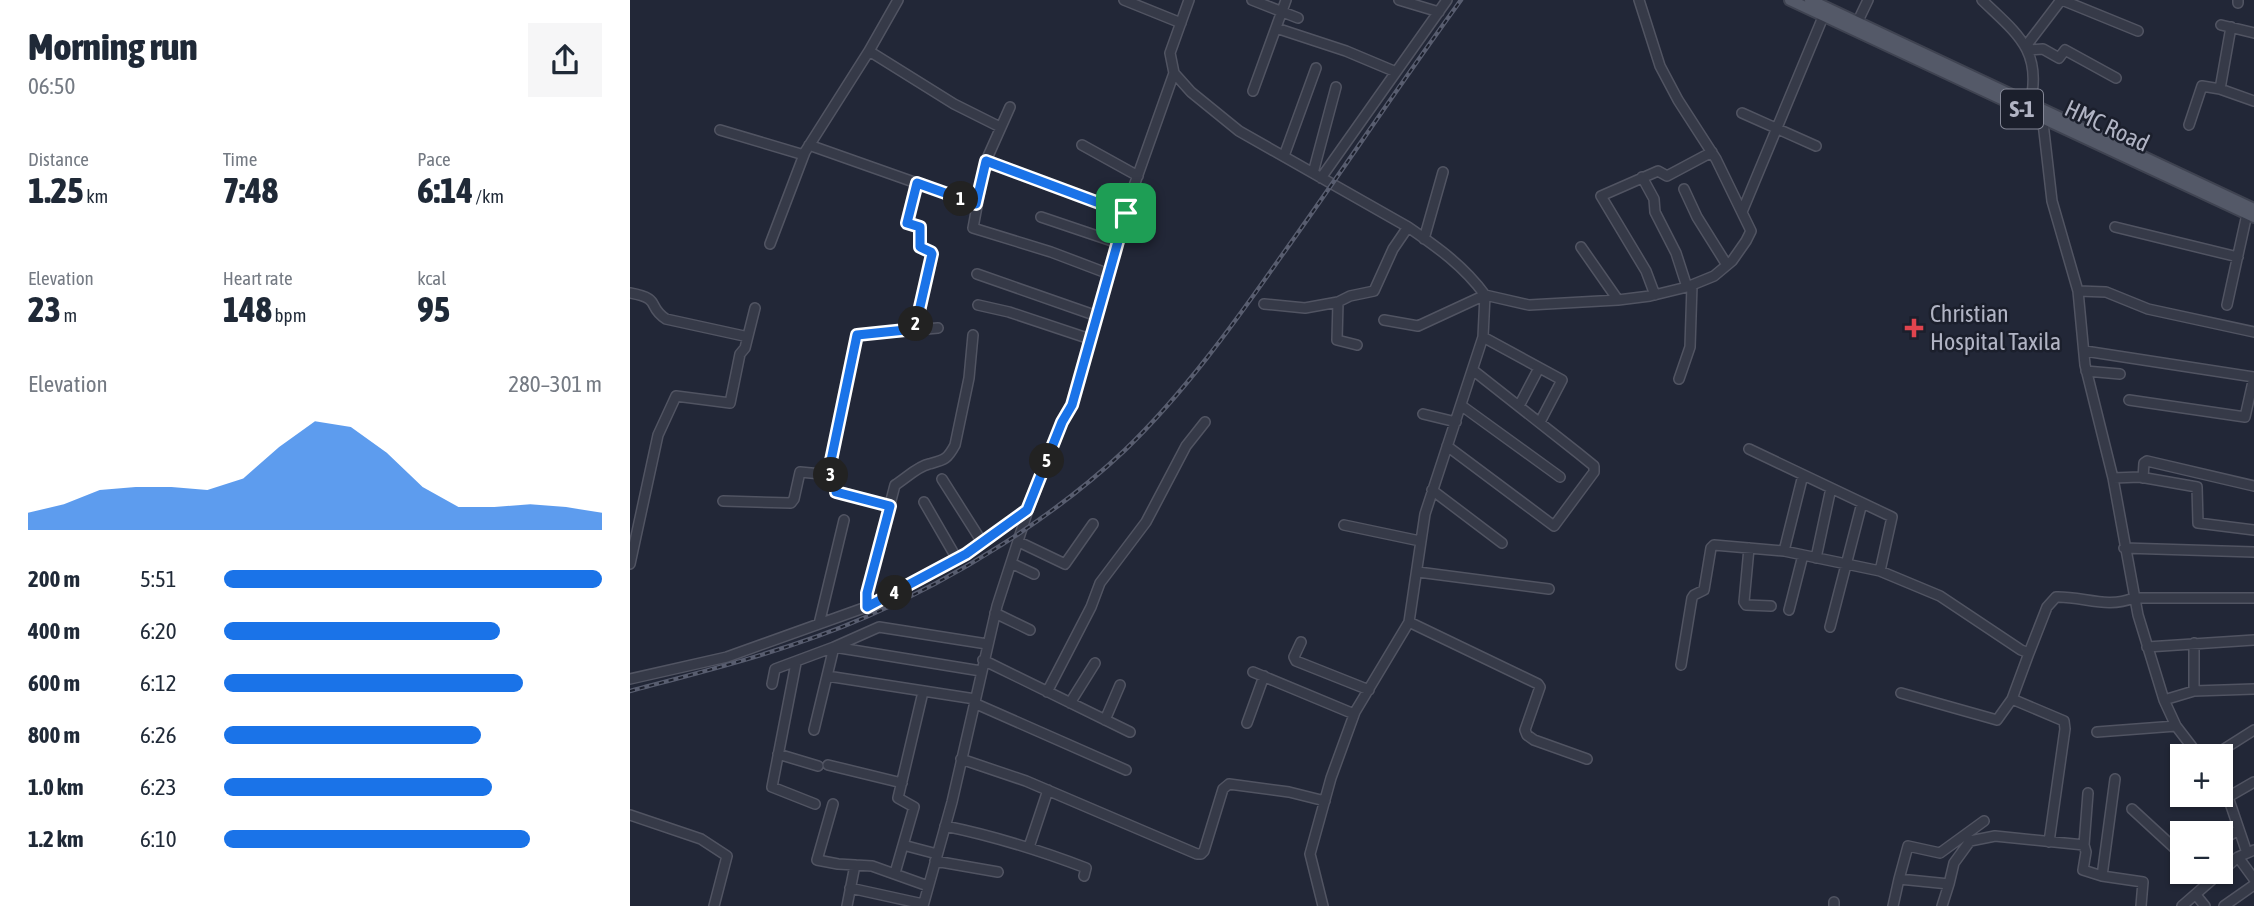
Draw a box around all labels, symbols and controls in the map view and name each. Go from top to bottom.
button: share [528,23,602,97]
text: Morning run [28,25,198,68]
text: 06:50 [28,73,75,99]
road number: S-1 [2001,90,2043,128]
street label: HMC Road [2061,94,2154,157]
text: Distance [28,148,89,170]
text: Time [223,148,257,170]
text: Pace [417,148,451,170]
text: 1.25 [28,170,84,210]
text: 7:48 [223,170,278,210]
text: 6:14 [417,170,473,210]
pin: 1 [944,182,978,216]
pin [1096,183,1156,243]
text: km [84,185,108,207]
text: /km [473,185,504,207]
text: 1 [956,187,965,209]
icon: arrive [1107,194,1145,232]
text: Elevation [28,267,94,289]
text: Heart rate [223,267,293,289]
text: kcal [417,267,446,289]
text: 23 [28,289,61,329]
text: 148 [223,289,272,329]
text: 95 [417,289,450,329]
place label: Christian Hospital Taxila [1930,300,2061,355]
text: m [61,304,77,326]
text: bpm [272,304,306,326]
pin: 2 [898,306,934,342]
text: 2 [911,312,920,334]
marker: Christian Hospital Taxila [1904,318,1924,338]
text: Elevation [28,371,108,397]
text: 280–301 m [508,371,602,397]
pin: 5 [1030,444,1064,478]
text: 5 [1042,449,1051,471]
pin: 3 [814,458,848,492]
text: 3 [826,463,835,485]
text: 200 m [28,566,80,592]
text: 5:51 [140,566,177,592]
pin: 4 [877,576,912,610]
text: 4 [890,581,899,603]
text: 400 m [28,618,80,644]
text: 6:20 [140,618,177,644]
text: 600 m [28,670,80,696]
text: 6:12 [140,670,177,696]
text: 800 m [28,722,80,748]
text: 6:26 [140,722,177,748]
map controls [2170,744,2233,884]
button: + [2170,744,2233,807]
text: 1.0 km [28,774,84,800]
text: 6:23 [140,774,177,800]
button: − [2170,821,2233,884]
text: 1.2 km [28,826,84,852]
text: 6:10 [140,826,177,852]

